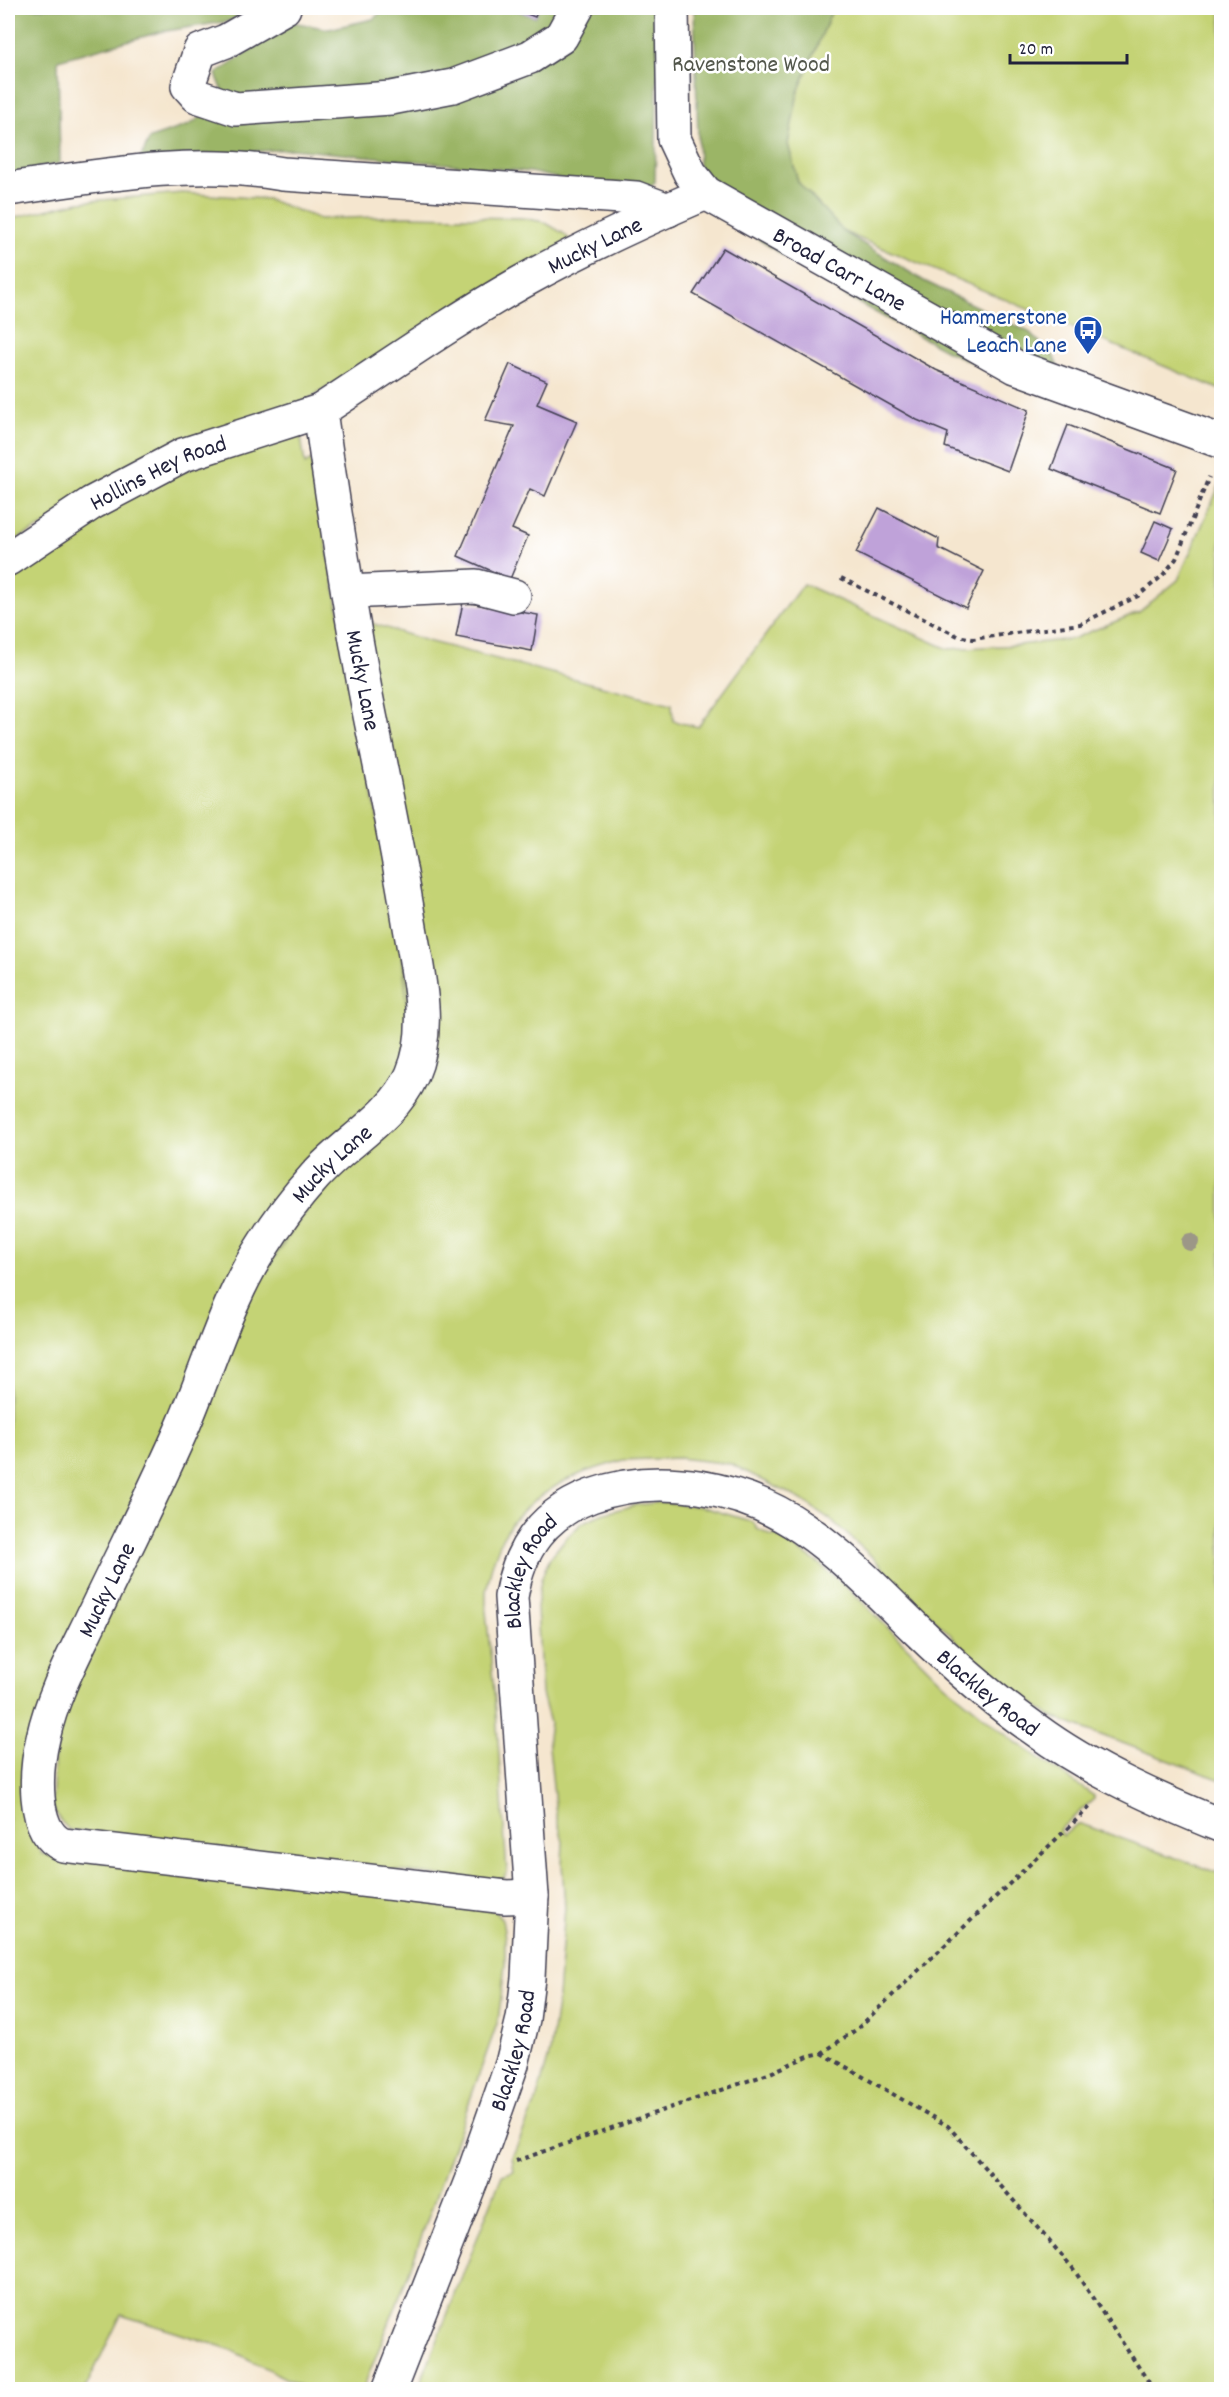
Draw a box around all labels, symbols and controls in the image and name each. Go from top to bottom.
scale bar [1010,27,1127,65]
text: 20 m [1019,38,1053,63]
park label: Ravenstone Wood [672,49,830,83]
street label: Mucky Lane [542,209,649,285]
street label: Broad Carr Lane [766,220,912,322]
place label: Hammerstone Leach Lane [940,302,1067,364]
bus stop icon: Hammerstone Leach Lane [1072,314,1104,356]
street label: Hollins Hey Road [84,428,231,521]
street label: Mucky Lane [335,627,387,734]
street label: Mucky Lane [284,1118,381,1212]
street label: Blackley Road [497,1507,566,1630]
street label: Mucky Lane [71,1537,146,1644]
street label: Blackley Road [927,1642,1045,1747]
street label: Blackley Road [483,1988,546,2117]

